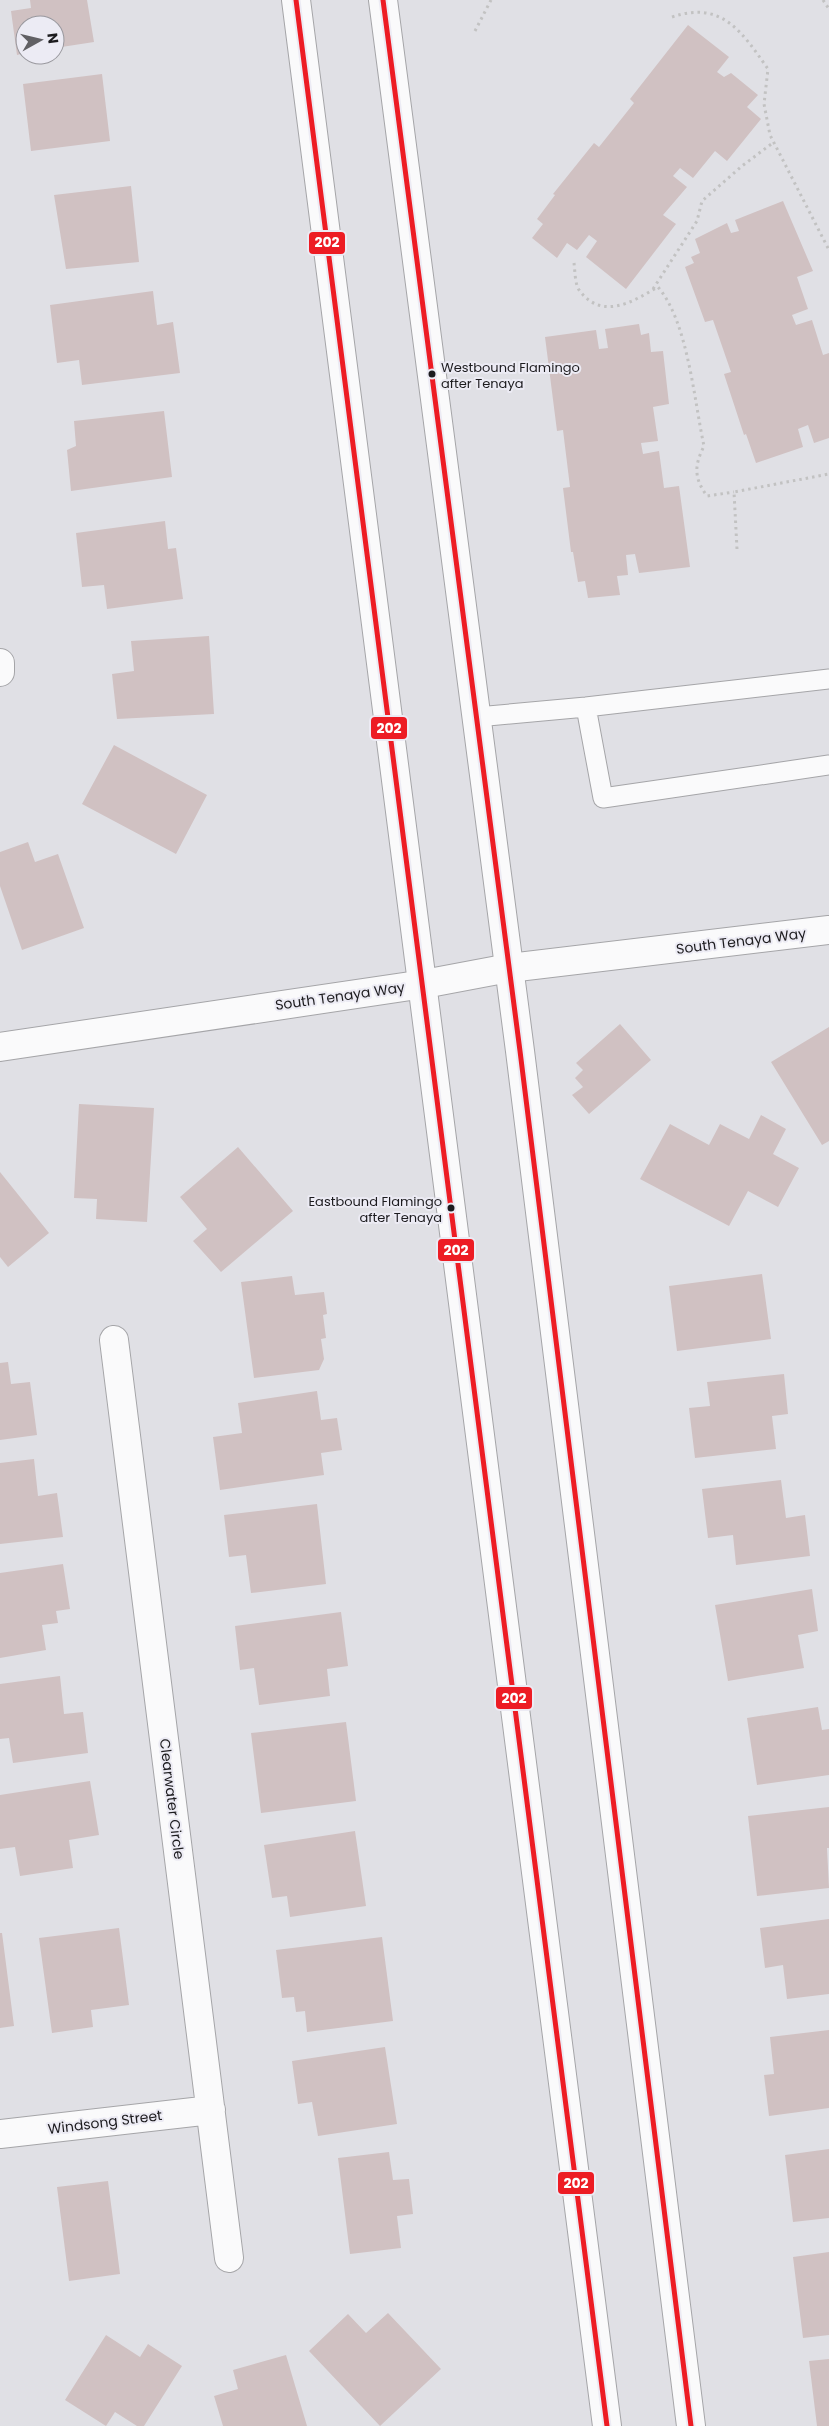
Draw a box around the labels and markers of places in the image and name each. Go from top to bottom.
place label: Westbound Flamingo after Tenaya [441,358,580,393]
marker: Westbound Flamingo after Tenaya [427,369,437,379]
place label: Eastbound Flamingo after Tenaya [308,1192,442,1227]
marker: Eastbound Flamingo after Tenaya [446,1203,456,1213]

